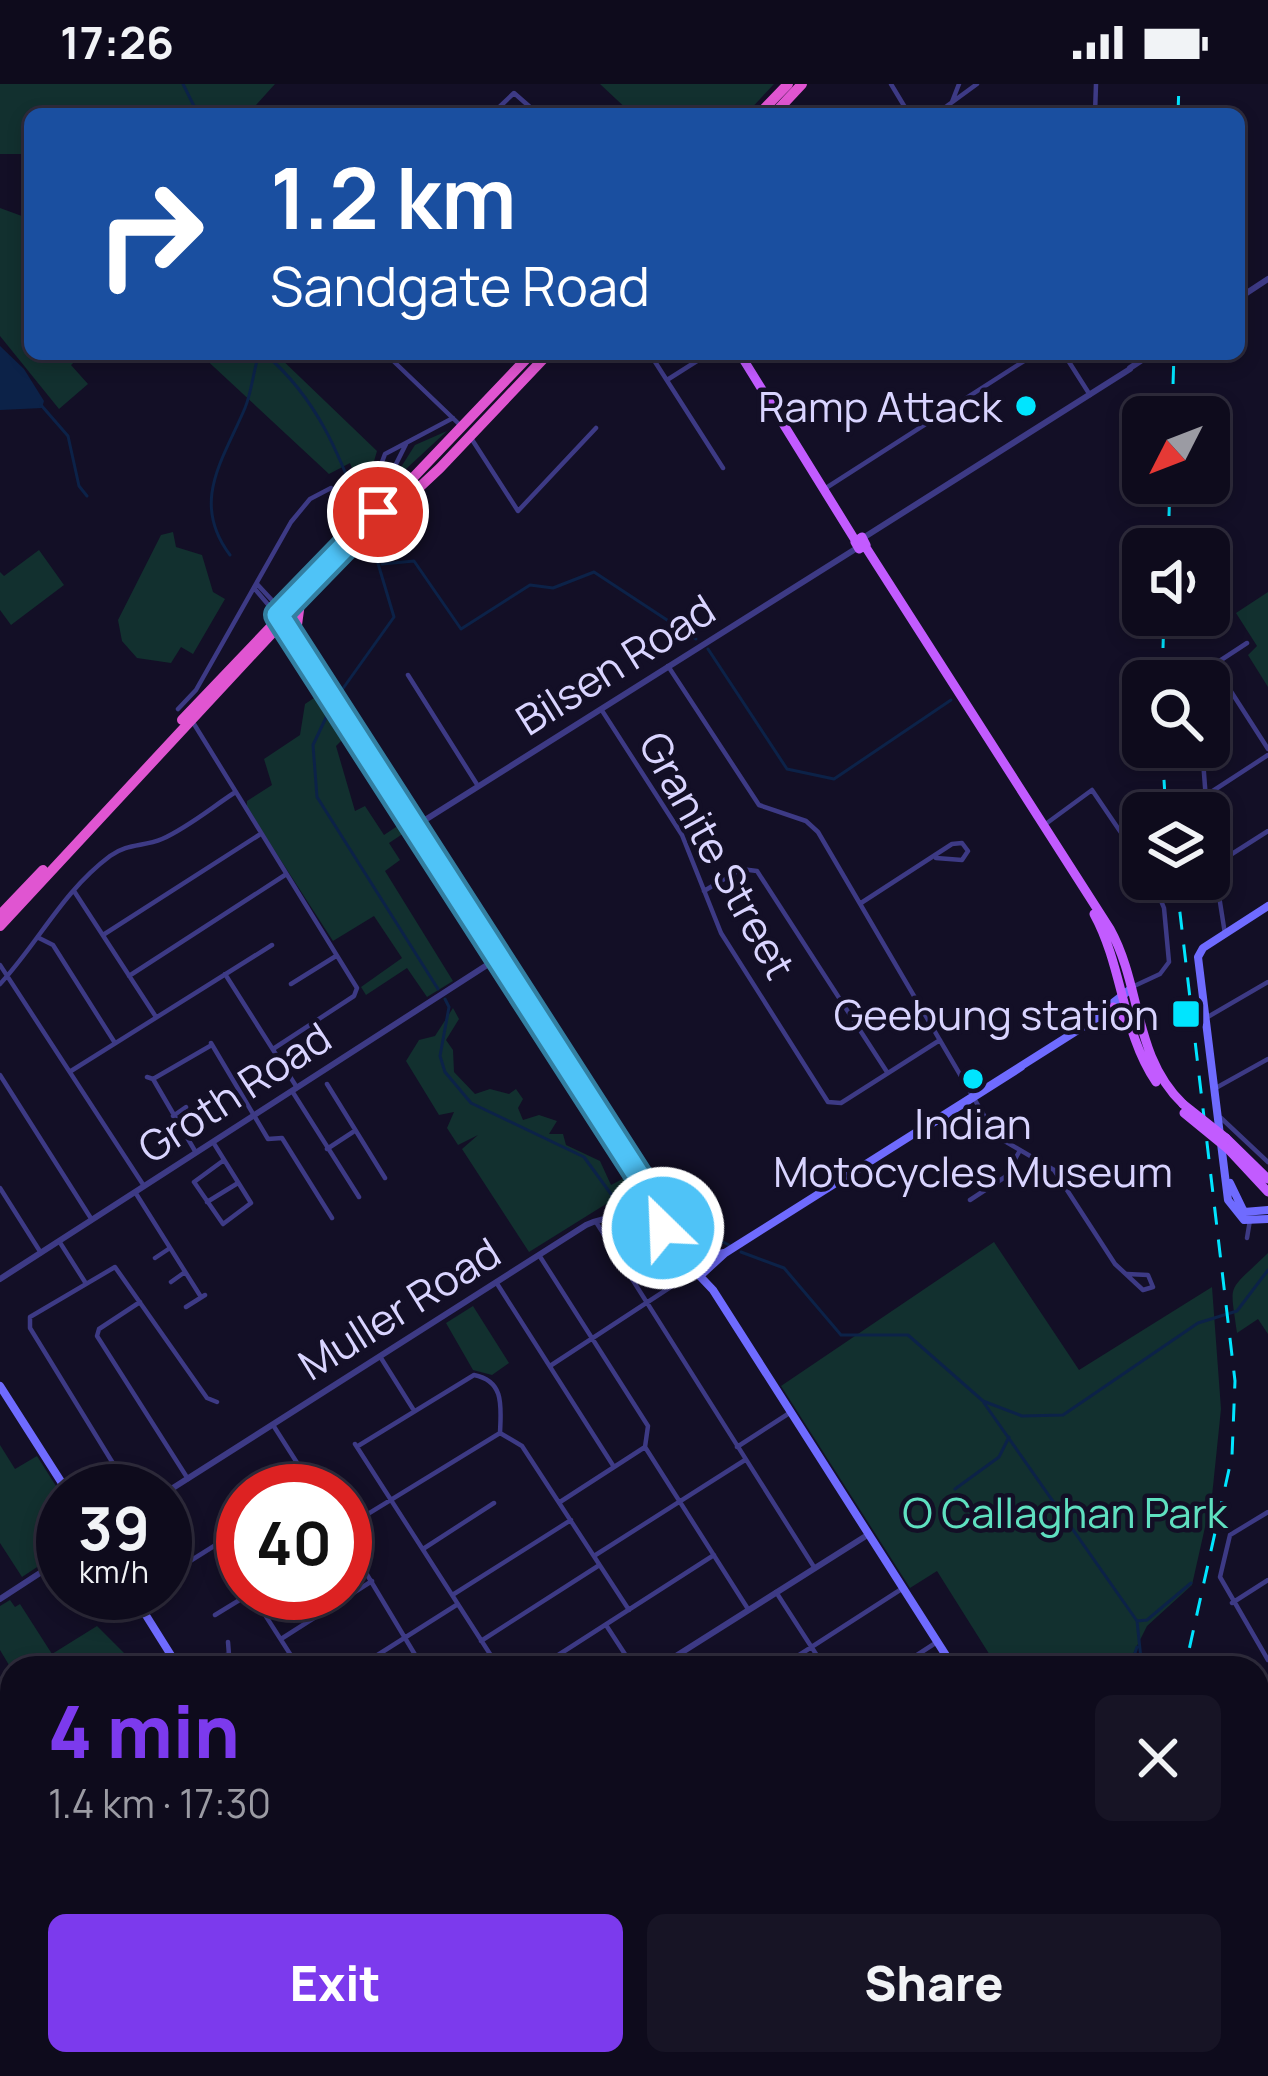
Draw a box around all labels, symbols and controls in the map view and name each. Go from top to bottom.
text: 17:26 [60,11,174,73]
text: 1.2 km [270,139,516,254]
icon: right [72,156,228,312]
text: Sandgate Road [270,248,650,322]
place label: Ramp Attack [758,377,1003,435]
marker: Ramp Attack [1013,393,1039,419]
north arrow [1122,396,1230,504]
map controls [1122,396,1230,900]
pin [327,461,429,563]
icon: arrive [345,479,411,545]
button: sound [1122,528,1230,636]
street label: Bilsen Road [505,580,725,748]
button: search [1122,660,1230,768]
street label: Granite Street [626,721,810,989]
button: layers [1122,792,1230,900]
place label: Geebung station [834,985,1159,1043]
marker: Geebung station [1170,998,1202,1030]
street label: Groth Road [126,1008,342,1176]
marker: Indian Motocycles Museum [960,1066,986,1092]
place label: Indian Motocycles Museum [773,1094,1173,1200]
position arrow [600,1165,726,1291]
street label: Muller Road [287,1223,511,1393]
speed limit sign: 40 [216,1464,372,1620]
park label: O Callaghan Park [902,1483,1229,1541]
text: 39 [78,1486,150,1568]
text: km/h [79,1551,149,1592]
text: 4 min [48,1681,240,1780]
button: close [1095,1695,1221,1821]
text: 1.4 km · 17:30 [48,1776,271,1830]
button: Exit [48,1914,623,2052]
button: Share [647,1914,1221,2052]

